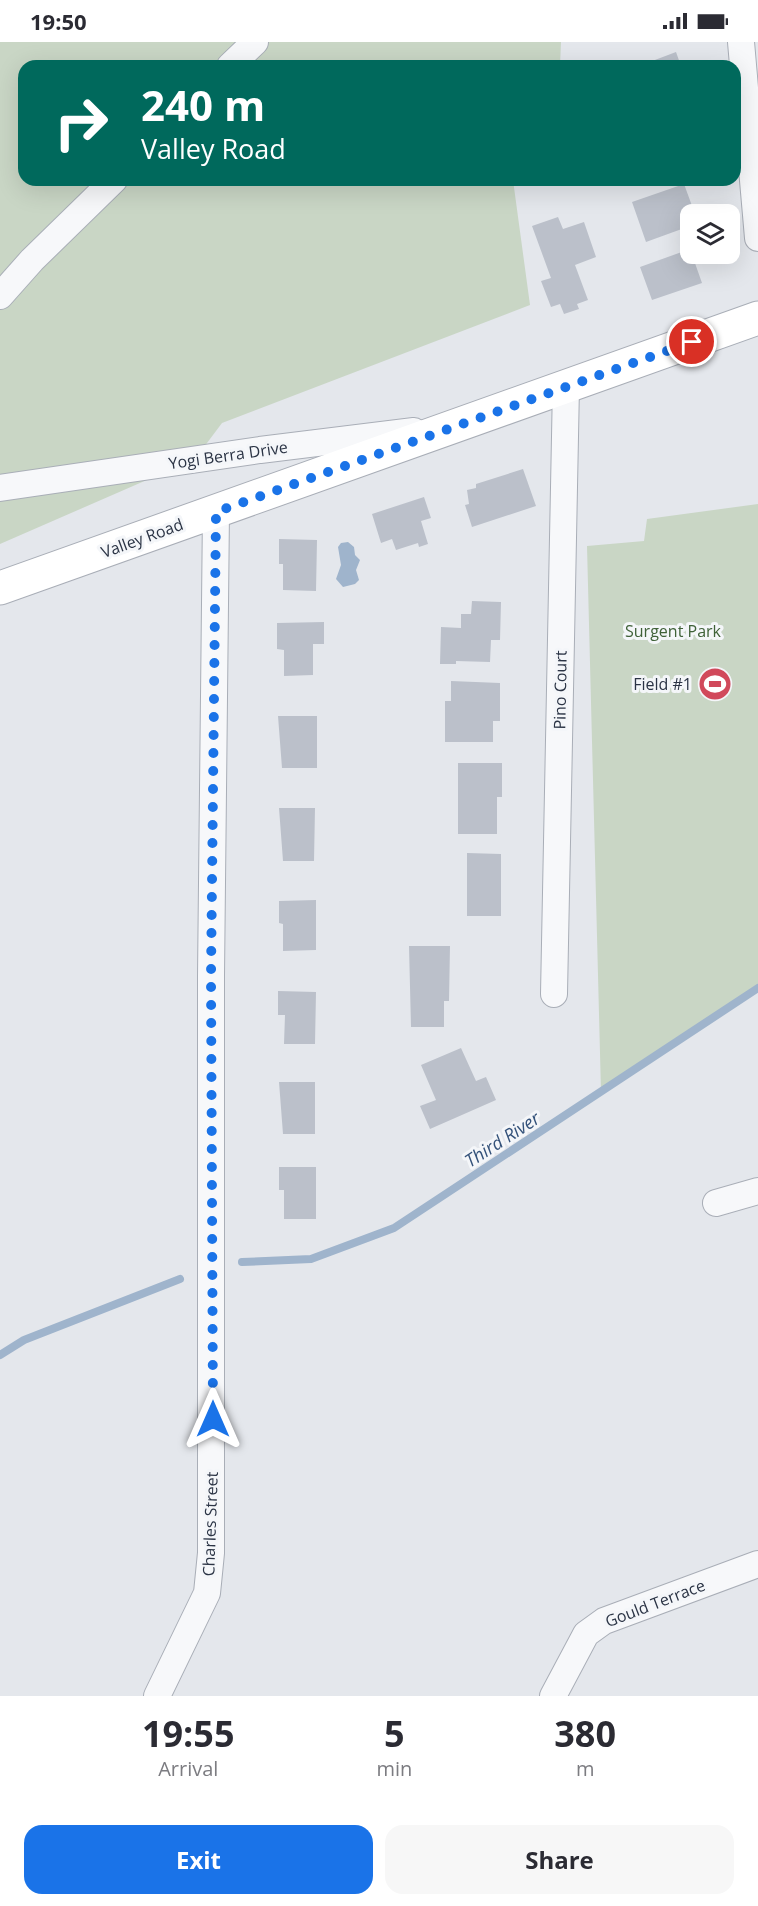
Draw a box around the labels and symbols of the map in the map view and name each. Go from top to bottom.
pin [666,316,717,367]
street label: Yogi Berra Drive [167,436,289,474]
street label: Valley Road [98,513,186,563]
park label: Surgent Park [625,620,722,642]
street label: Pino Court [548,650,572,730]
sports icon: Field #1 [697,666,733,702]
place label: Field #1 [633,673,692,695]
water label: Third River [460,1105,545,1172]
position arrow [181,1387,245,1451]
street label: Charles Street [197,1471,223,1577]
street label: Gould Terrace [602,1574,708,1632]

